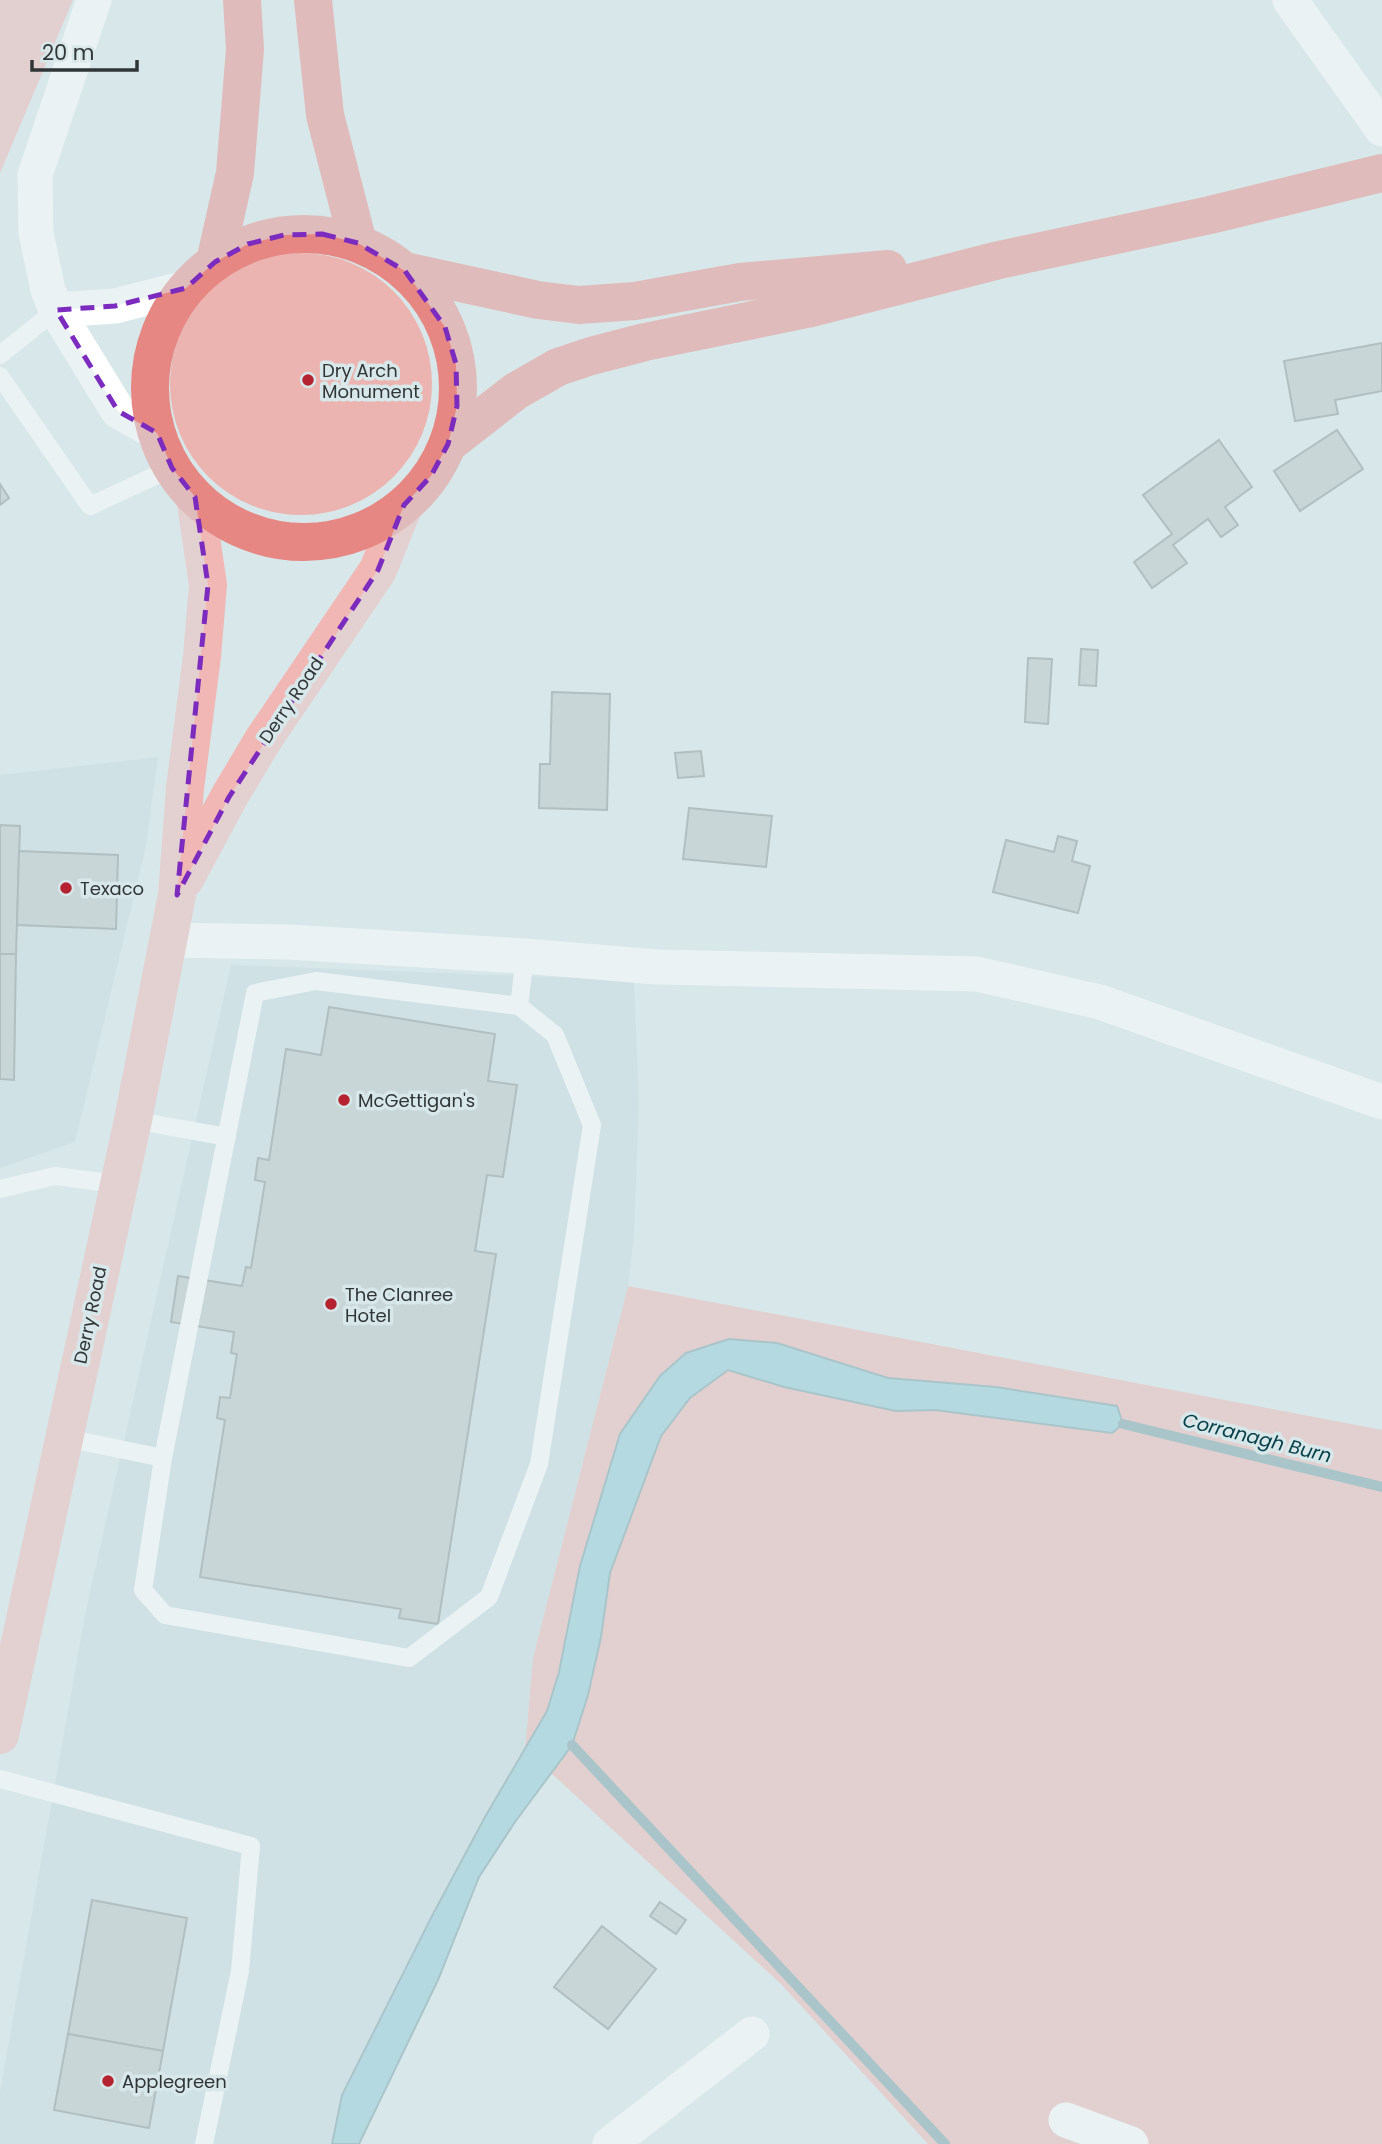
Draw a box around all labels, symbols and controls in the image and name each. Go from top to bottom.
scale bar [32,28,136,72]
text: 20 m [42,38,95,67]
place label: Dry Arch Monument [322,358,420,404]
marker: Dry Arch Monument [300,372,316,388]
street label: Derry Road [253,652,329,748]
place label: Texaco [80,876,144,901]
marker: Texaco [58,880,74,896]
place label: McGettigan's [358,1088,475,1113]
marker: McGettigan's [336,1092,352,1108]
street label: Derry Road [67,1264,113,1366]
place label: The Clanree Hotel [345,1282,453,1328]
marker: The Clanree Hotel [323,1296,339,1312]
water label: Corranagh Burn [1180,1406,1334,1470]
place label: Applegreen [122,2069,227,2094]
marker: Applegreen [100,2073,116,2089]

